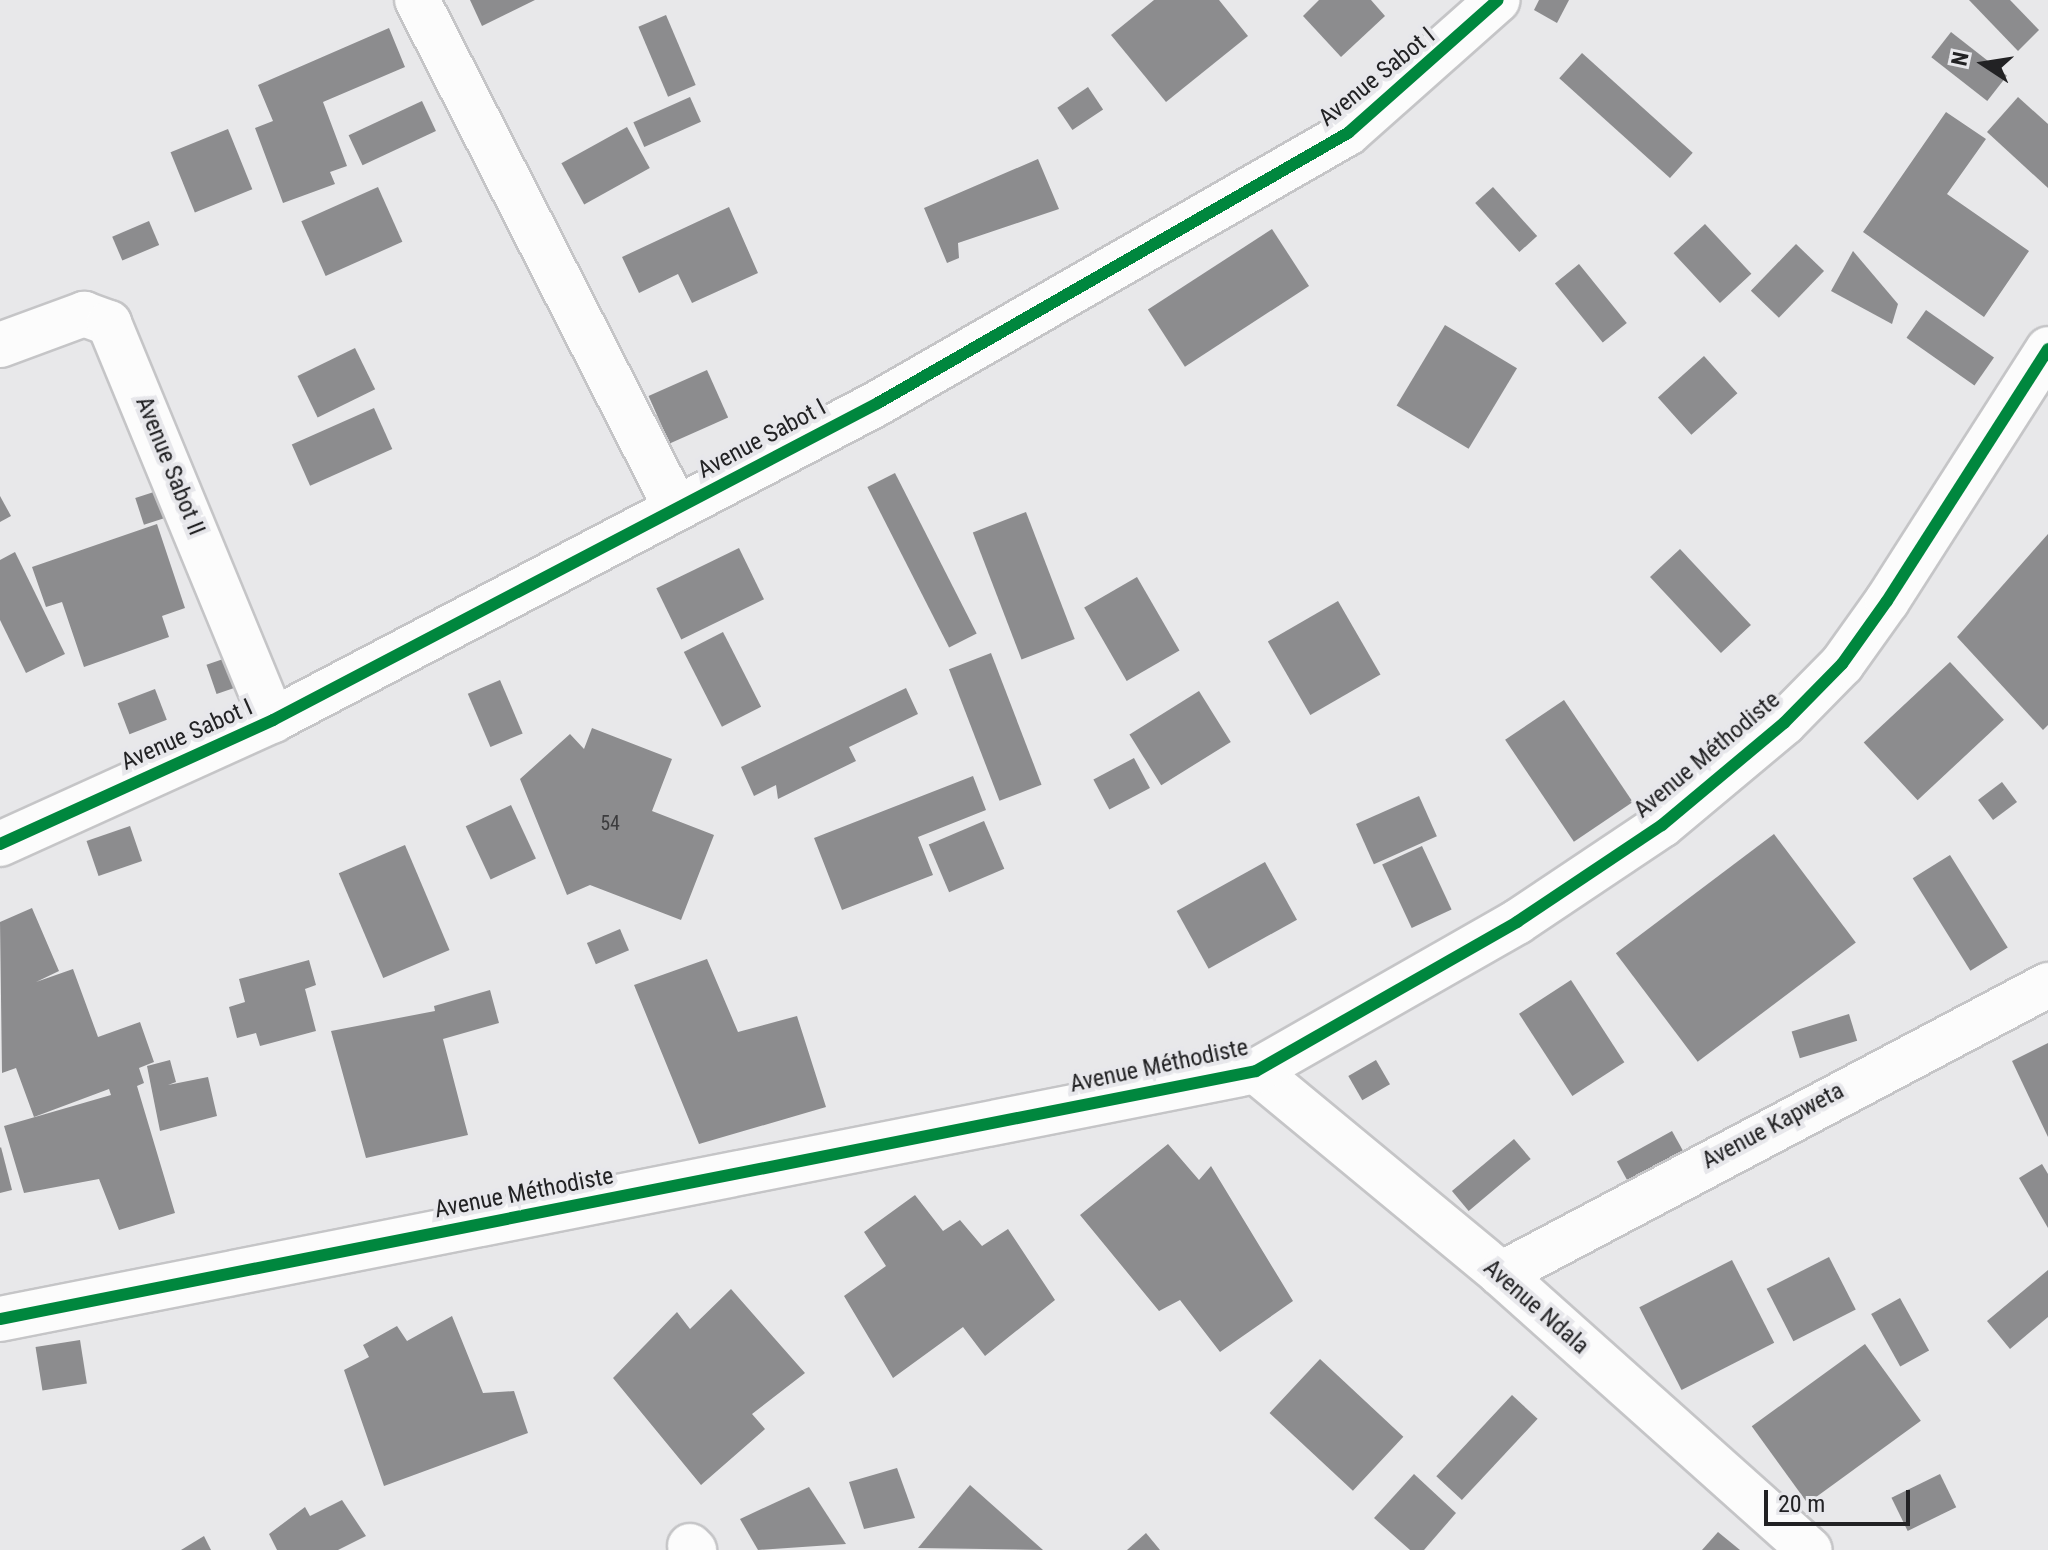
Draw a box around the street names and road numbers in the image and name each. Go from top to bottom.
street label: Avenue Sabot I [1313,21,1441,133]
street label: Avenue Sabot II [129,392,211,540]
street label: Avenue Sabot I [693,393,831,485]
street label: Avenue Méthodiste [1628,686,1786,824]
street label: Avenue Sabot I [117,693,257,777]
street label: Avenue Méthodiste [1067,1033,1251,1099]
street label: Avenue Kapweta [1697,1077,1849,1175]
street label: Avenue Méthodiste [432,1162,616,1224]
street label: Avenue Ndala [1478,1254,1594,1360]

